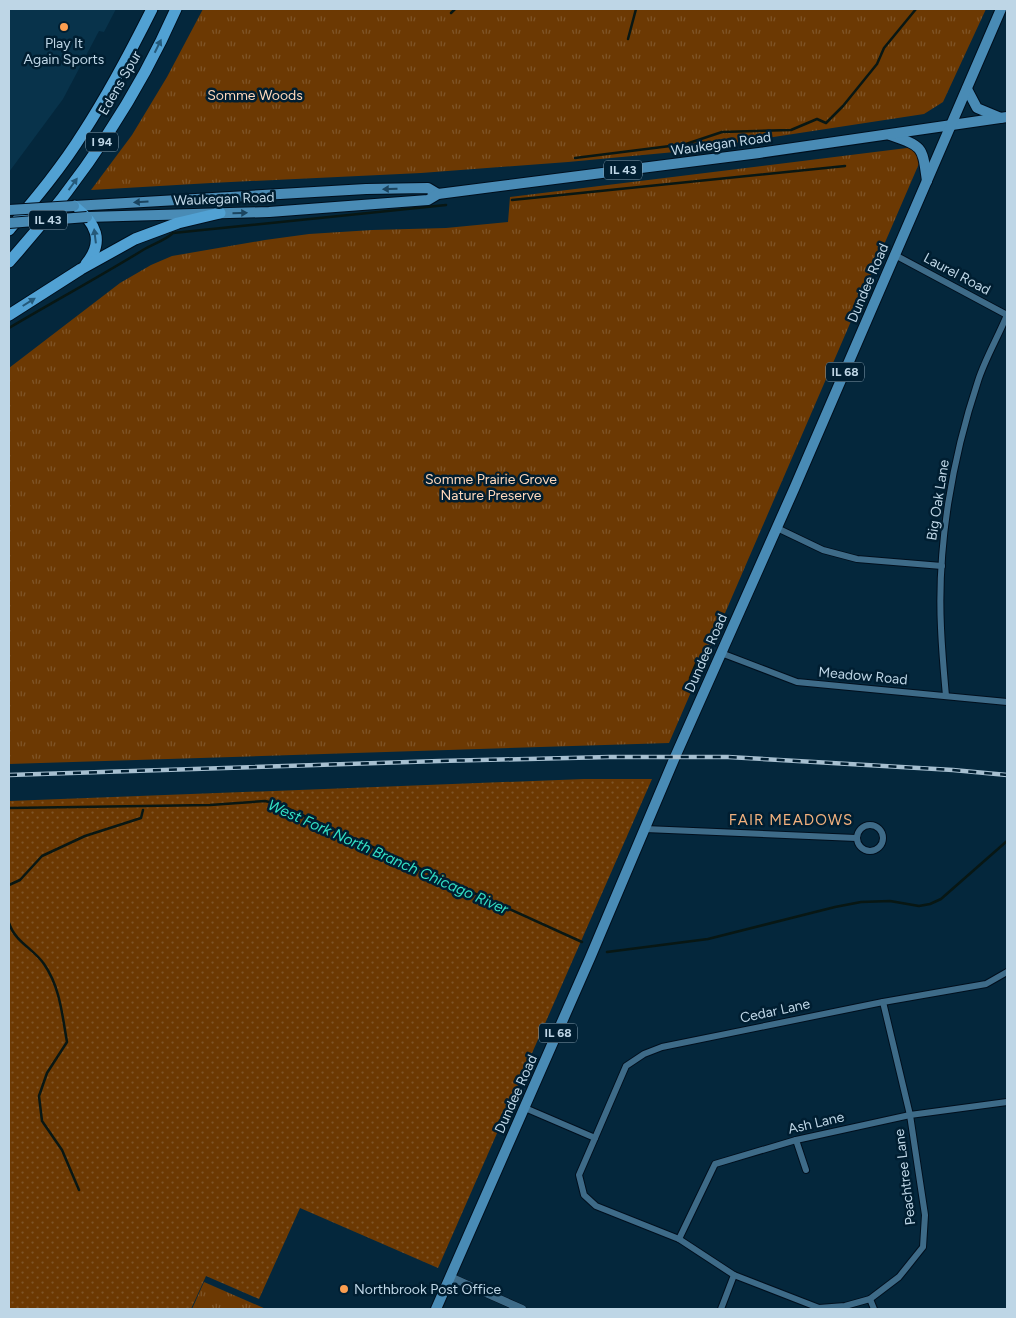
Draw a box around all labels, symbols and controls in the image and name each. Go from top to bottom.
marker: Play It Again Sports [58,21,70,33]
place label: Play It Again Sports [24,35,104,68]
one-way arrow [154,39,162,53]
street label: Edens Spur [95,48,145,118]
park label: Somme Woods [207,87,303,104]
street label: Waukegan Road [670,129,772,159]
road number: I 94 [86,132,118,152]
road number: IL 43 [604,160,642,180]
one-way arrow [68,177,78,191]
one-way arrow [382,185,398,193]
street label: Waukegan Road [173,189,275,209]
one-way arrow [133,199,149,207]
one-way arrow [233,208,249,216]
road number: IL 43 [29,210,67,230]
one-way arrow [91,228,99,244]
street label: Dundee Road [844,241,892,325]
street label: Laurel Road [921,249,993,299]
one-way arrow [22,298,35,307]
road number: IL 68 [826,362,864,382]
street label: Big Oak Lane [923,458,953,542]
park label: Somme Prairie Grove Nature Preserve [425,471,557,504]
street label: Dundee Road [681,611,731,695]
street label: Meadow Road [818,664,908,688]
water label: West Fork North Branch Chicago River [265,796,512,919]
district label: FAIR MEADOWS [729,811,853,829]
street label: Cedar Lane [738,995,812,1027]
road number: IL 68 [539,1024,577,1042]
street label: Dundee Road [491,1052,541,1136]
street label: Ash Lane [786,1108,846,1138]
street label: Peachtree Lane [891,1128,919,1226]
place label: Northbrook Post Office [354,1281,502,1298]
marker: Northbrook Post Office [338,1283,350,1295]

